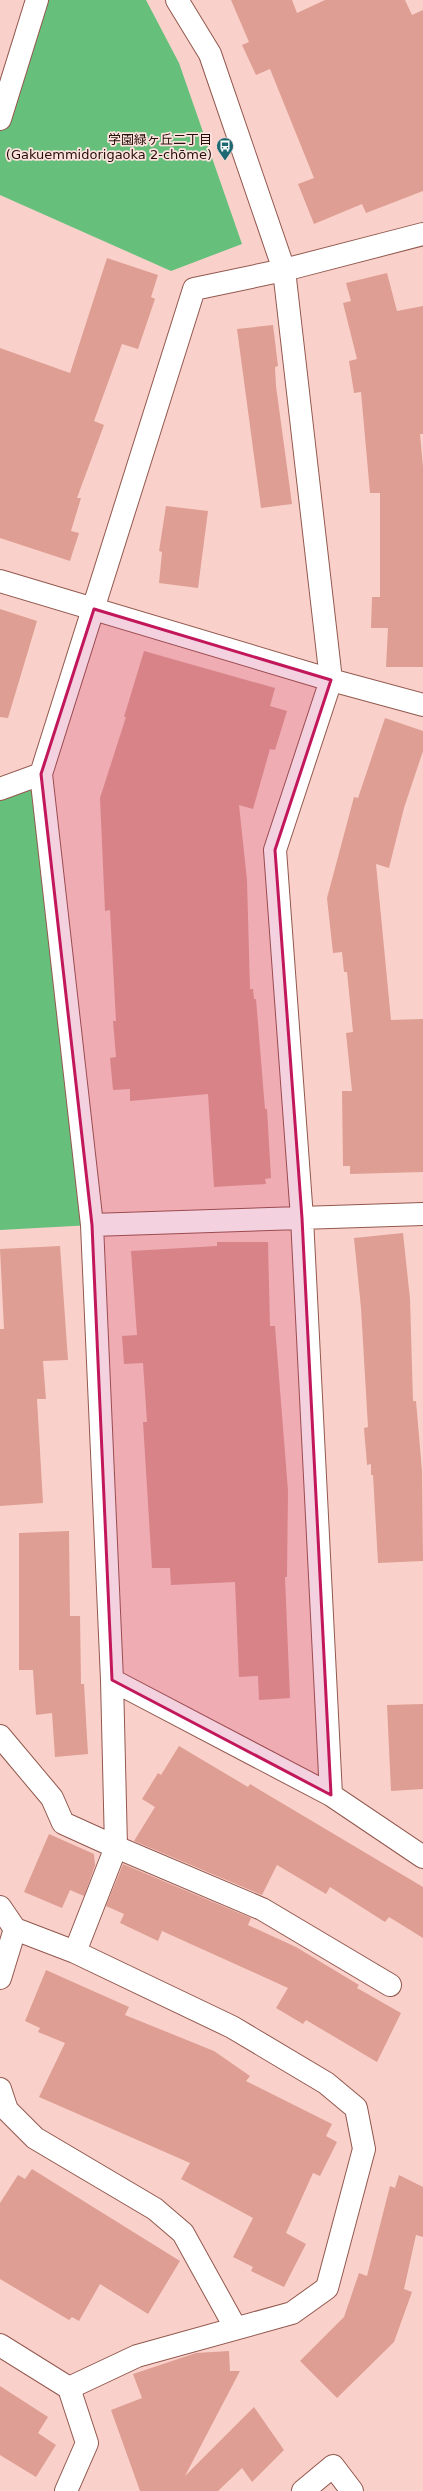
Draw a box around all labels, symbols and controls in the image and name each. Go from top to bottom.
place label: 学園緑ヶ丘二丁目 (Gakuemmidorigaoka 2-chōme) [6,132,212,162]
bus stop icon: 学園緑ヶ丘二丁目 (Gakuemmidorigaoka 2-chōme) [215,136,235,161]

